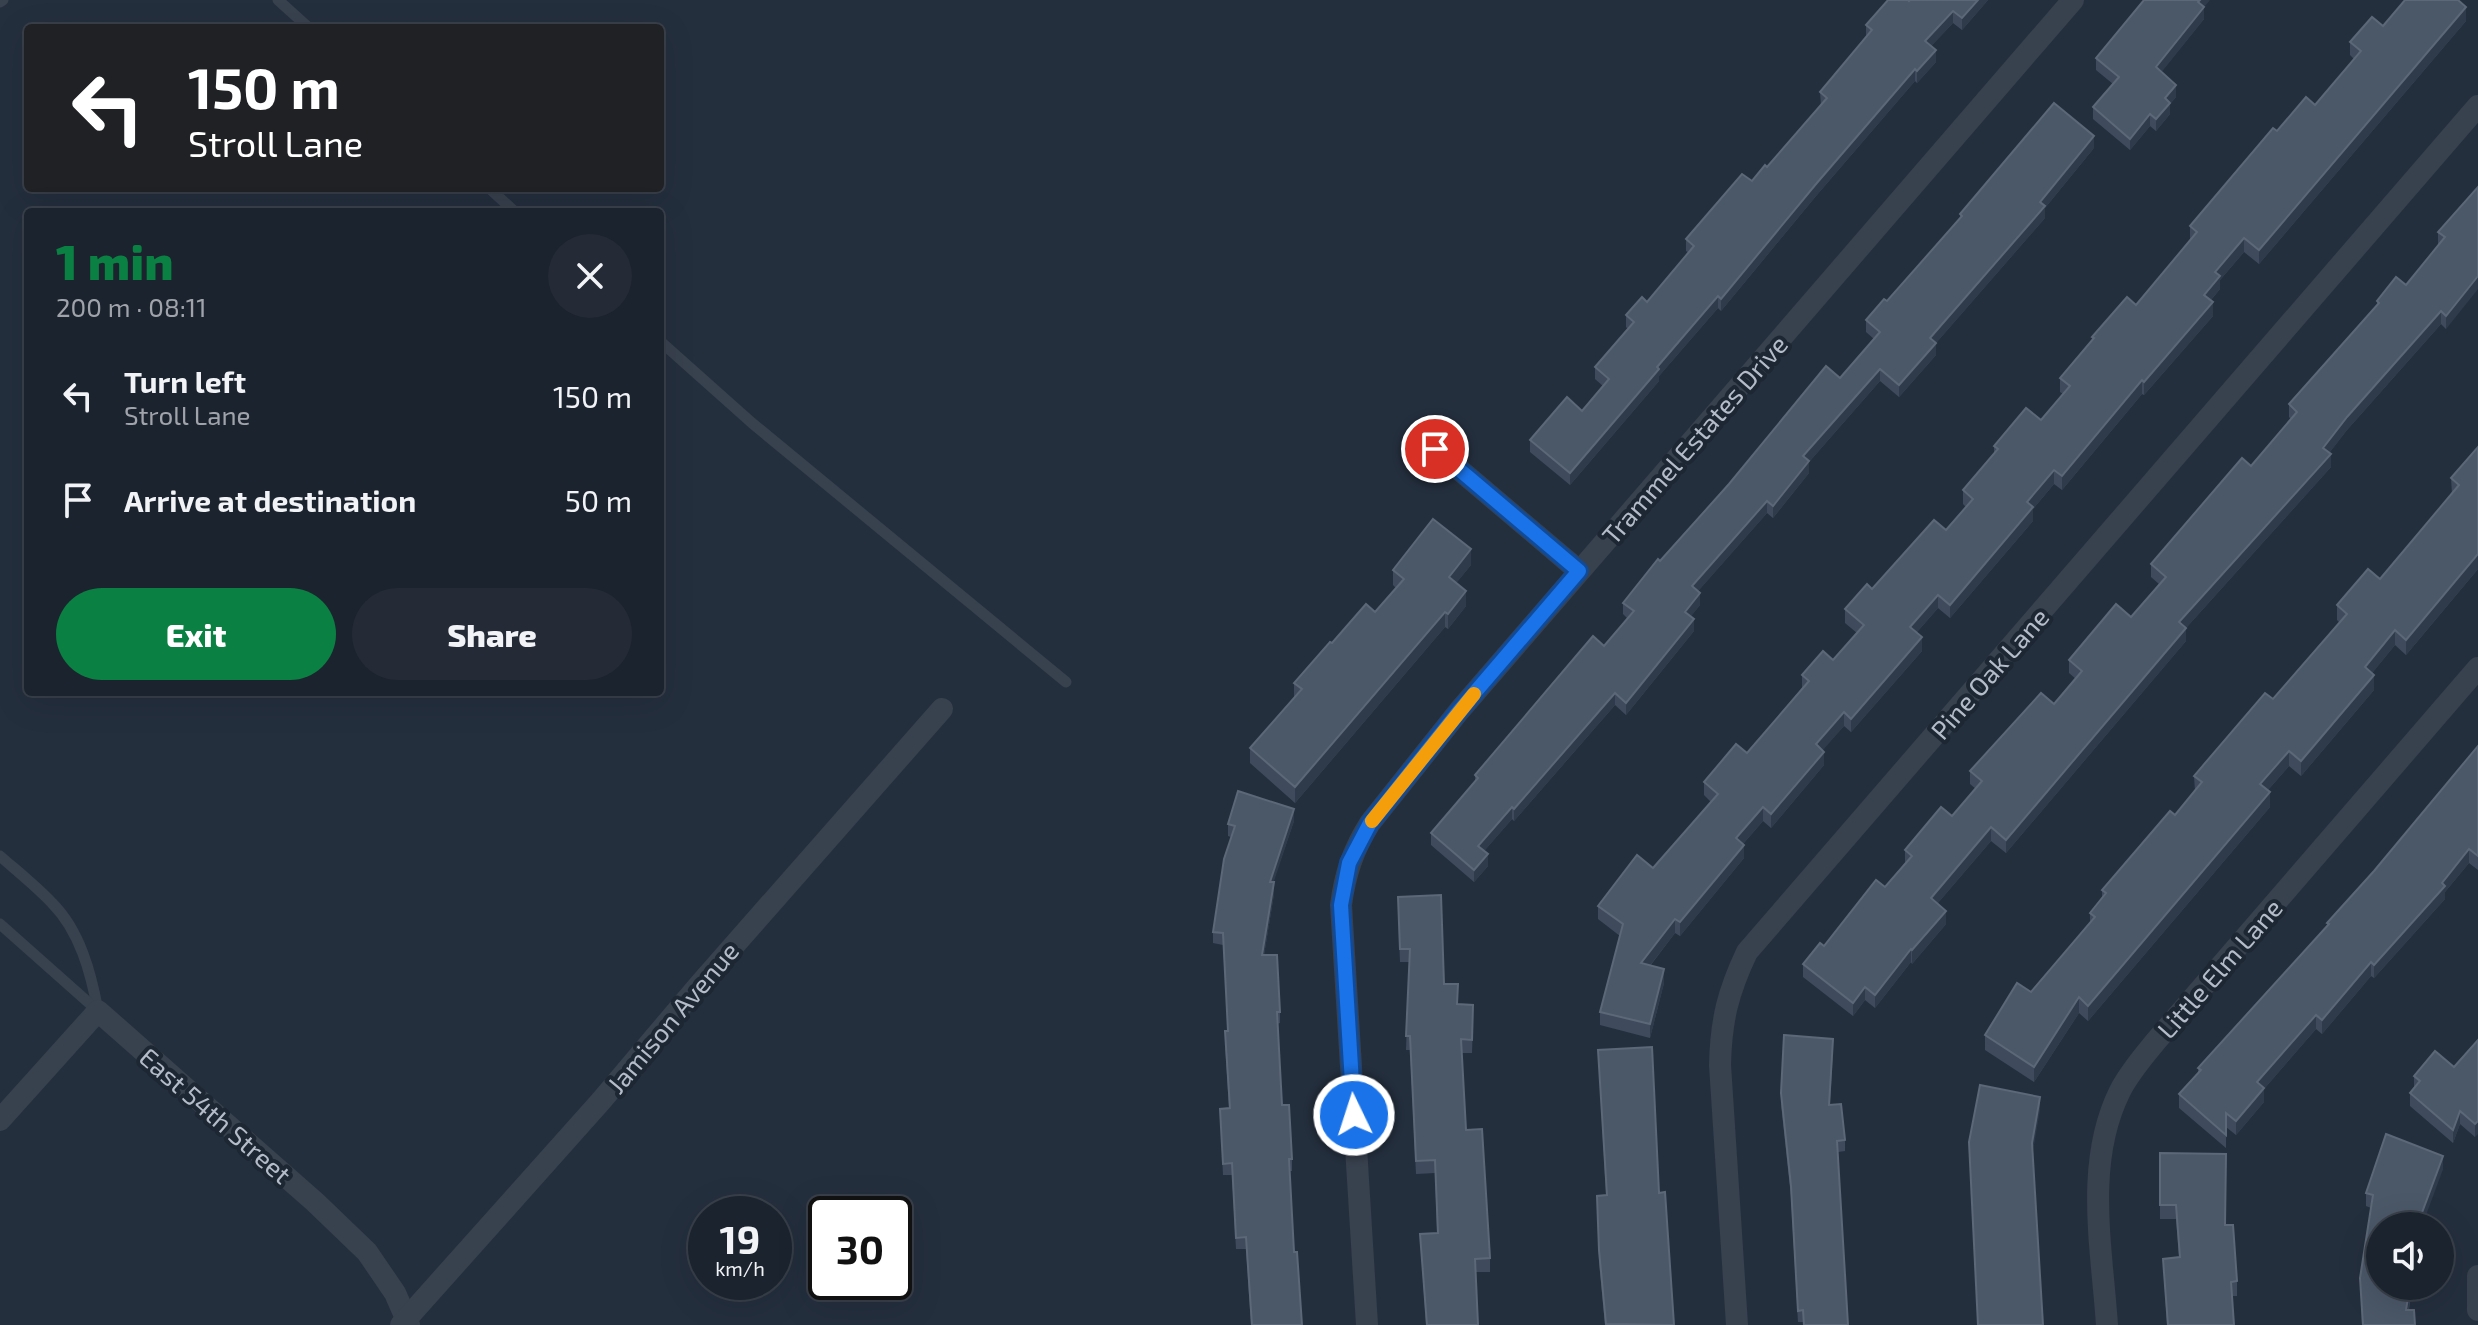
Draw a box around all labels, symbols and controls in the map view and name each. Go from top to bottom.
text: 150 m [188,53,340,120]
icon: left [56,56,160,160]
text: Stroll Lane [188,121,363,164]
text: 1 min [56,232,174,290]
button: close [548,234,632,318]
text: 200 m · 08:11 [56,291,207,322]
street label: Trammel Estates Drive [1595,328,1793,550]
text: Turn left [124,363,246,399]
icon: left [56,374,100,418]
text: 150 m [553,378,632,414]
text: Stroll Lane [124,399,251,430]
pin [1401,415,1469,483]
icon: arrive [1413,427,1457,471]
icon: arrive [56,478,100,522]
text: Arrive at destination [124,482,416,518]
text: 50 m [565,482,632,518]
button: Exit [56,588,336,680]
button: Share [352,588,632,680]
street label: Pine Oak Lane [1924,601,2054,745]
street label: Little Elm Lane [2150,892,2288,1044]
street label: Jamison Avenue [600,935,744,1099]
street label: East 54th Street [134,1041,298,1189]
position arrow [1312,1073,1396,1157]
speed limit sign: 30 [808,1196,912,1300]
map controls [2366,1212,2454,1300]
button: sound [2366,1212,2454,1300]
text: 19 [720,1214,760,1262]
text: km/h [715,1256,765,1280]

